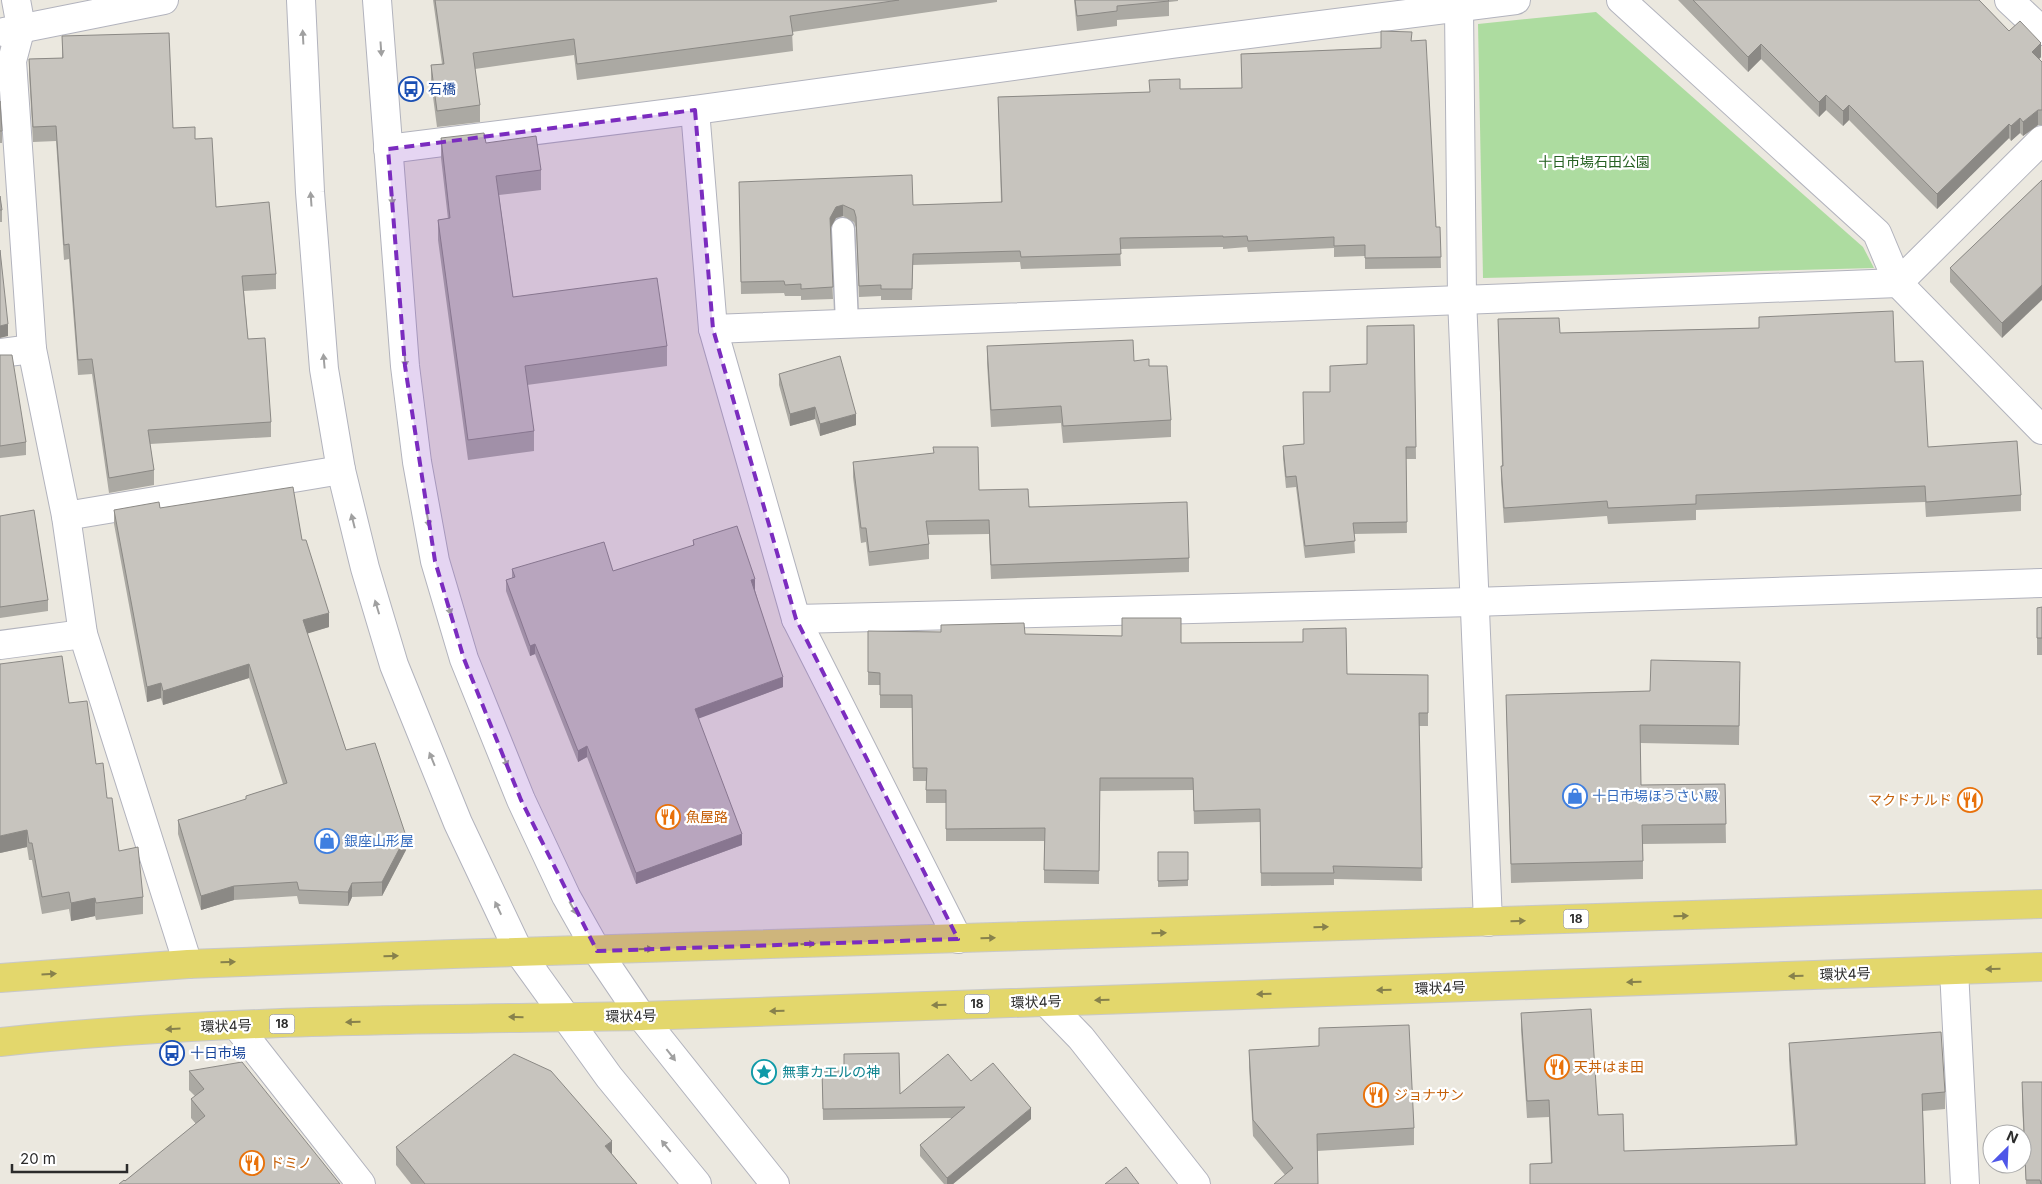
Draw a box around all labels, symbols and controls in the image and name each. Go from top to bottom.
one-way arrow [299,29,307,45]
one-way arrow [377,41,385,57]
bus stop icon: 石橋 [398,76,424,102]
place label: 石橋 [428,80,456,97]
park label: 十日市場石田公園 [1538,153,1650,170]
one-way arrow [388,190,396,206]
one-way arrow [307,191,315,207]
one-way arrow [401,352,409,368]
one-way arrow [319,353,327,369]
one-way arrow [349,513,357,528]
one-way arrow [424,513,432,529]
one-way arrow [372,599,380,614]
one-way arrow [445,601,453,616]
one-way arrow [428,752,436,766]
one-way arrow [501,753,509,768]
shop icon: 十日市場ほうさい殿 [1562,783,1588,809]
place label: 十日市場ほうさい殿 [1592,787,1718,804]
restaurant icon: マクドナルド [1957,787,1983,813]
place label: マクドナルド [1868,791,1952,808]
restaurant icon: 魚屋路 [655,804,681,830]
place label: 魚屋路 [686,808,728,825]
shop icon: 銀座山形屋 [314,828,340,854]
place label: 銀座山形屋 [344,832,414,849]
one-way arrow [494,901,502,915]
one-way arrow [568,901,577,915]
road number: 18 [1564,910,1588,929]
one-way arrow [1673,911,1689,919]
one-way arrow [1511,917,1527,925]
one-way arrow [1313,923,1329,931]
one-way arrow [1151,928,1167,936]
one-way arrow [980,934,996,942]
one-way arrow [800,940,816,948]
one-way arrow [638,945,654,953]
one-way arrow [383,952,399,960]
one-way arrow [220,958,236,966]
street label: 環状4号 [1819,964,1871,983]
one-way arrow [1985,965,2001,973]
one-way arrow [41,970,57,978]
one-way arrow [1788,972,1804,980]
street label: 環状4号 [1414,978,1466,997]
one-way arrow [1625,978,1641,986]
one-way arrow [1375,986,1391,994]
one-way arrow [1256,991,1272,999]
street label: 環状4号 [1010,992,1062,1011]
road number: 18 [964,994,990,1014]
one-way arrow [1093,996,1109,1004]
one-way arrow [931,1002,947,1010]
street label: 環状4号 [605,1007,657,1024]
one-way arrow [768,1007,784,1015]
one-way arrow [507,1013,523,1021]
road number: 18 [270,1014,294,1034]
street label: 環状4号 [200,1016,252,1035]
one-way arrow [345,1018,361,1026]
one-way arrow [165,1025,181,1033]
bus stop icon: 十日市場 [159,1040,185,1066]
place label: 十日市場 [190,1044,246,1061]
one-way arrow [665,1048,676,1061]
restaurant icon: 天丼はま田 [1544,1054,1570,1080]
place label: 天丼はま田 [1574,1058,1644,1075]
place icon: 無事カエルの神 [751,1059,777,1085]
place label: 無事カエルの神 [782,1063,880,1080]
restaurant icon: ジョナサン [1363,1082,1389,1108]
place label: ジョナサン [1394,1086,1464,1103]
north arrow [1982,1124,2032,1174]
text: N [2004,1127,2021,1147]
one-way arrow [660,1140,671,1153]
scale bar [12,1142,128,1174]
text: 20 m [20,1149,56,1168]
restaurant icon: ドミノ [239,1150,265,1176]
place label: ドミノ [270,1154,312,1171]

